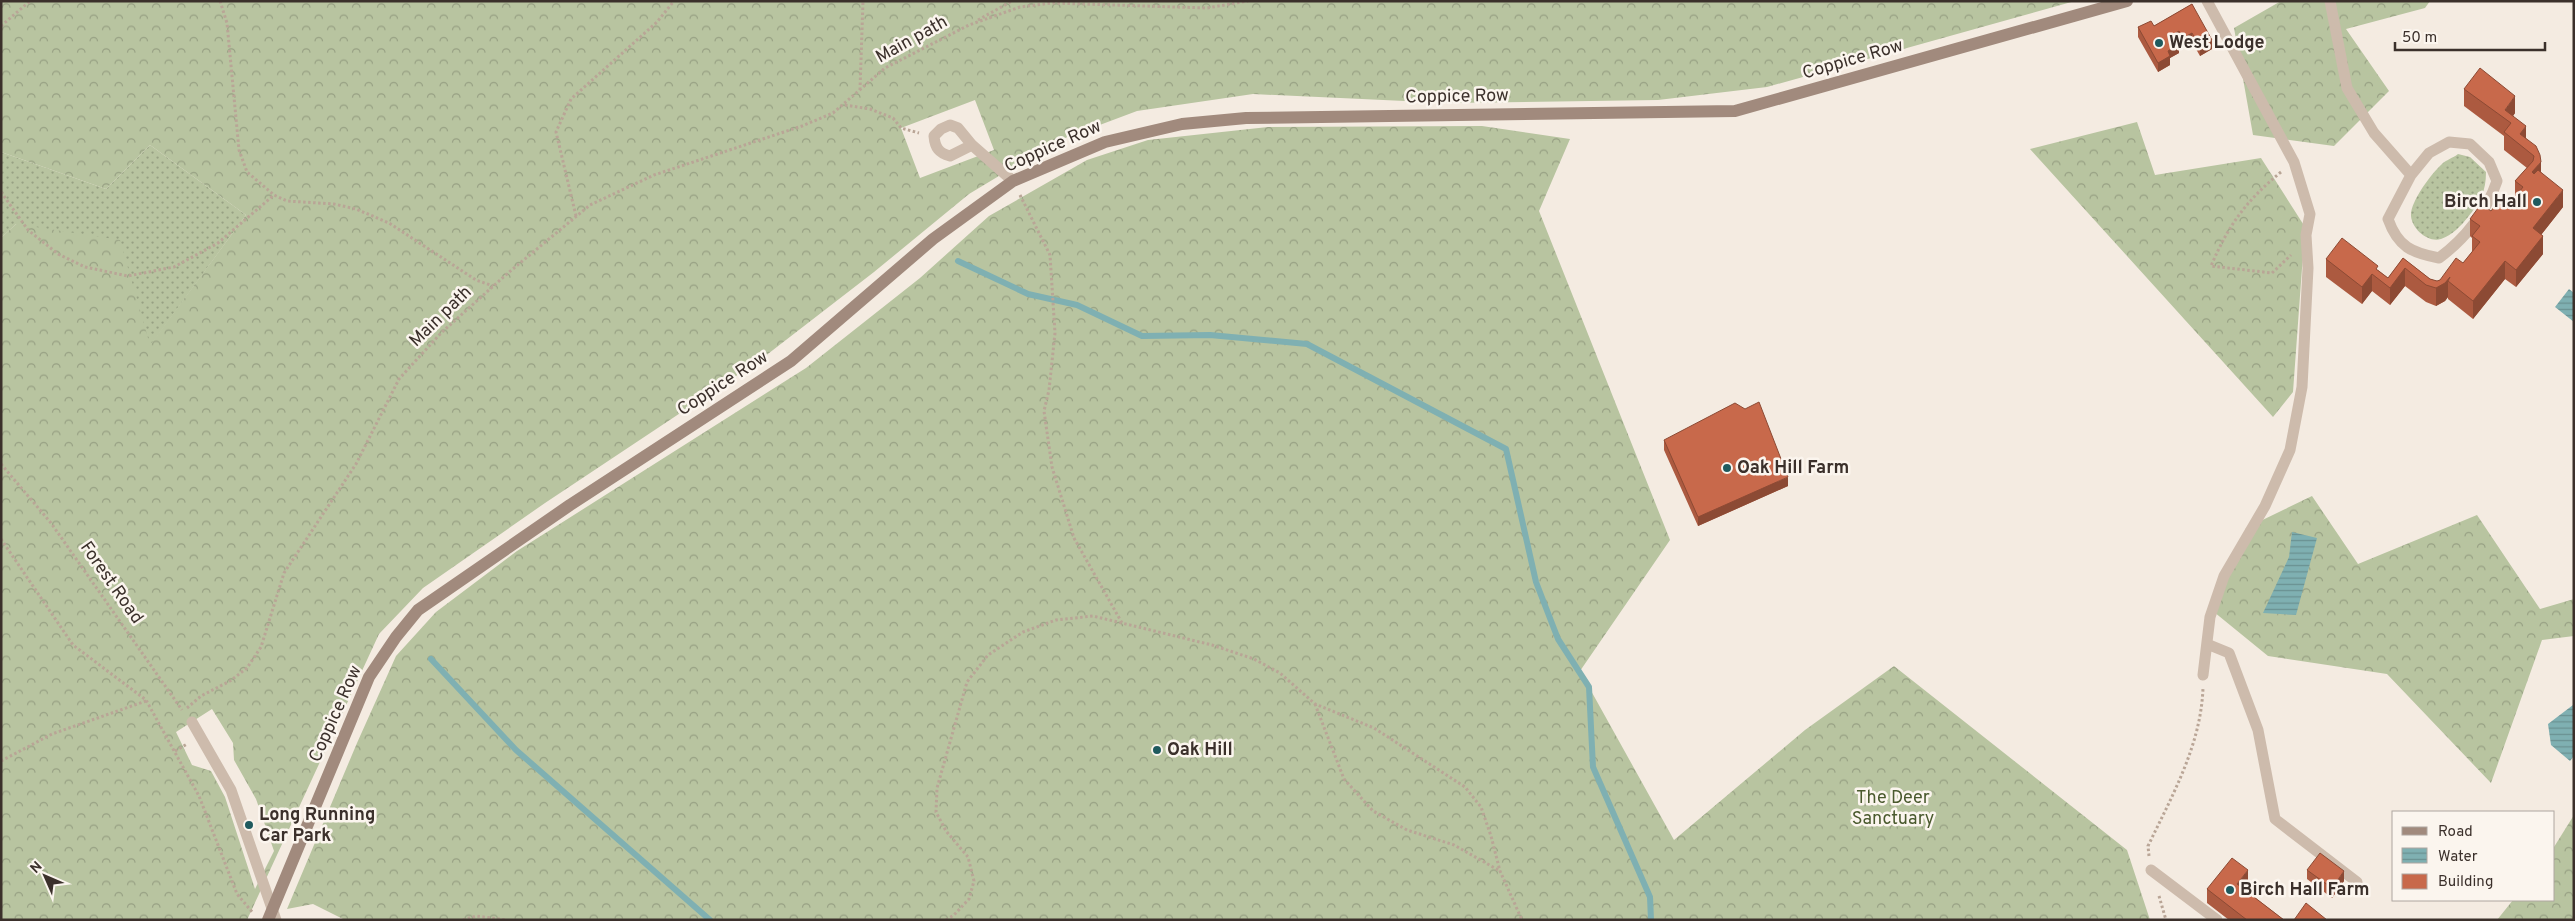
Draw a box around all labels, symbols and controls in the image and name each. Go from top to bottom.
street label: Main path [872,11,952,69]
scale bar [2395,20,2545,52]
text: 50 m [2402,29,2437,48]
place label: West Lodge [2169,32,2265,55]
street label: Coppice Row [1800,35,1906,85]
marker: West Lodge [2153,37,2165,49]
street label: Coppice Row [1405,85,1509,109]
street label: Coppice Row [1001,115,1105,179]
place label: Birch Hall [2444,191,2527,214]
marker: Birch Hall [2531,196,2543,208]
street label: Main path [405,281,477,353]
street label: Coppice Row [673,346,773,422]
place label: Oak Hill Farm [1737,457,1849,480]
marker: Oak Hill Farm [1721,462,1733,474]
street label: Forest Road [74,537,148,629]
street label: Coppice Row [304,662,368,766]
place label: Oak Hill [1167,739,1233,762]
marker: Oak Hill [1151,744,1163,756]
park label: The Deer Sanctuary [1852,787,1934,831]
place label: Long Running Car Park [259,804,375,848]
legend [2392,811,2555,901]
marker: Long Running Car Park [243,819,255,831]
text: Road [2438,823,2473,842]
text: Water [2438,848,2478,867]
north arrow [20,851,70,901]
text: N [27,858,46,877]
text: Building [2438,873,2493,892]
place label: Birch Hall Farm [2240,879,2369,902]
marker: Birch Hall Farm [2224,884,2236,896]

